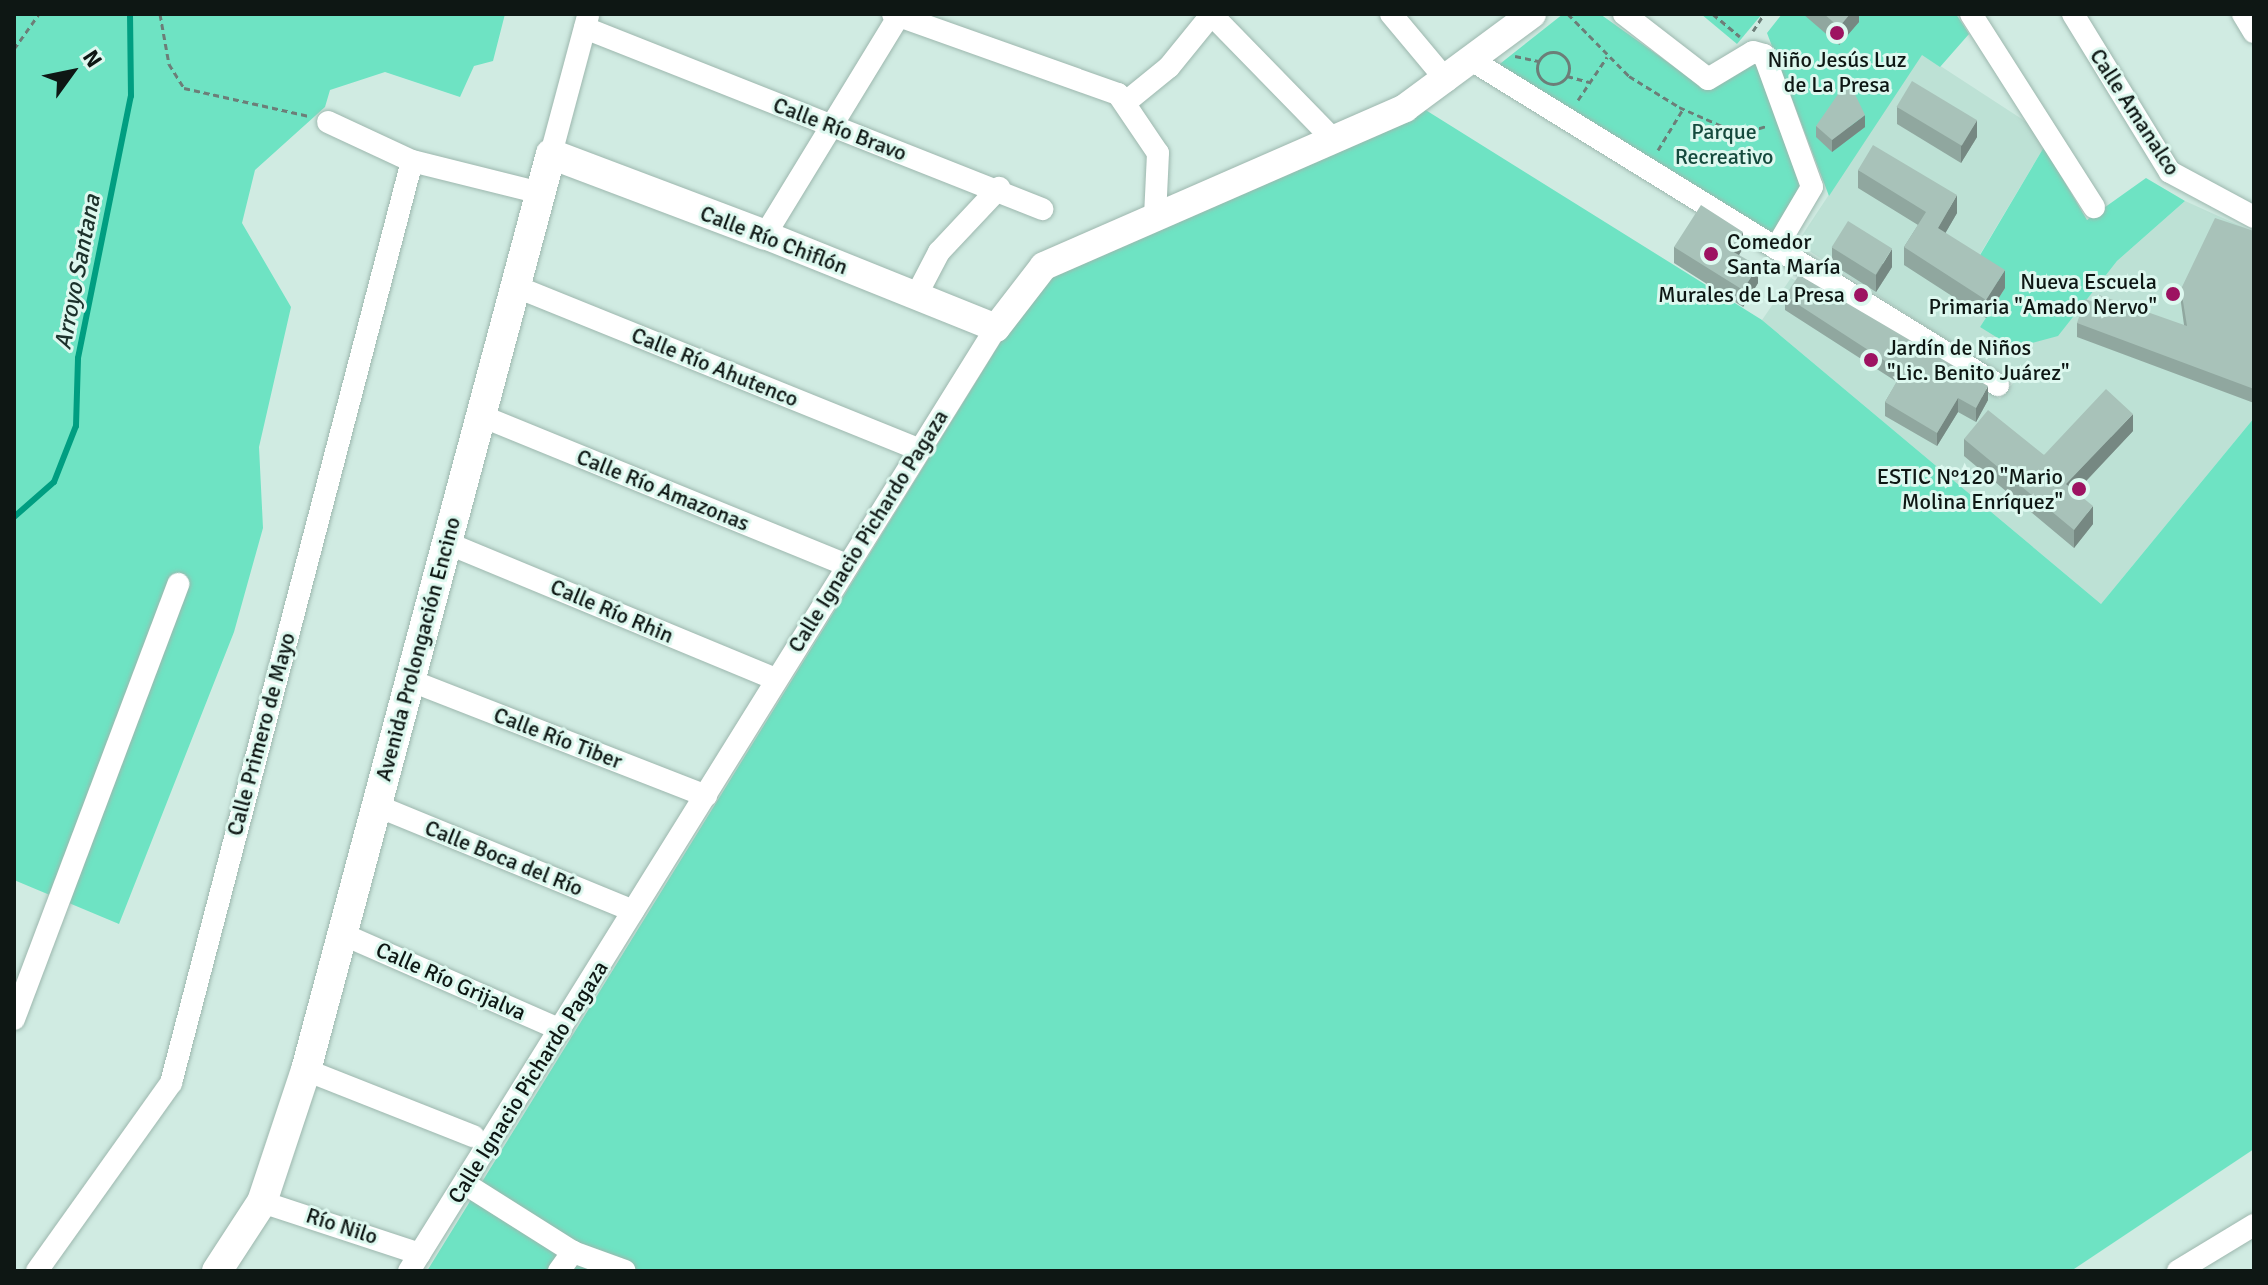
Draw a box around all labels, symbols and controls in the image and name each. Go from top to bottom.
marker: Niño Jesús Luz de La Presa [1828,24,1846,42]
north arrow [32,32,112,112]
street label: Calle Amanalco [2084,44,2186,180]
text: N [77,45,108,72]
place label: Niño Jesús Luz de La Presa [1768,46,1906,98]
street label: Calle Río Bravo [769,91,911,167]
park label: Parque Recreativo [1675,118,1773,170]
water label: Arroyo Santana [49,192,107,352]
street label: Calle Río Chiflón [696,200,852,280]
place label: Comedor Santa María [1727,228,1841,280]
marker: Comedor Santa María [1702,245,1720,263]
place label: Nueva Escuela Primaria "Amado Nervo" [1929,268,2157,320]
place label: Murales de La Presa [1658,282,1845,308]
marker: Nueva Escuela Primaria "Amado Nervo" [2164,285,2182,303]
marker: Murales de La Presa [1852,286,1870,304]
street label: Calle Río Ahutenco [628,321,802,413]
place label: Jardín de Niños "Lic. Benito Juárez" [1887,334,2069,386]
marker: Jardín de Niños "Lic. Benito Juárez" [1862,351,1880,369]
street label: Calle Ignacio Pichardo Pagaza [782,405,954,657]
street label: Calle Río Amazonas [573,443,753,537]
place label: ESTIC N°120 "Mario Molina Enríquez" [1877,463,2063,514]
marker: ESTIC N°120 "Mario Molina Enríquez" [2070,480,2088,498]
street label: Avenida Prolongación Encino [370,514,466,784]
street label: Calle Río Rhin [546,573,678,649]
street label: Calle Primero de Mayo [221,630,301,838]
street label: Calle Río Tiber [490,701,626,775]
street label: Calle Boca del Río [421,814,587,902]
street label: Calle Río Grijalva [372,936,530,1026]
street label: Calle Ignacio Pichardo Pagaza [442,956,614,1208]
street label: Río Nilo [303,1202,381,1250]

